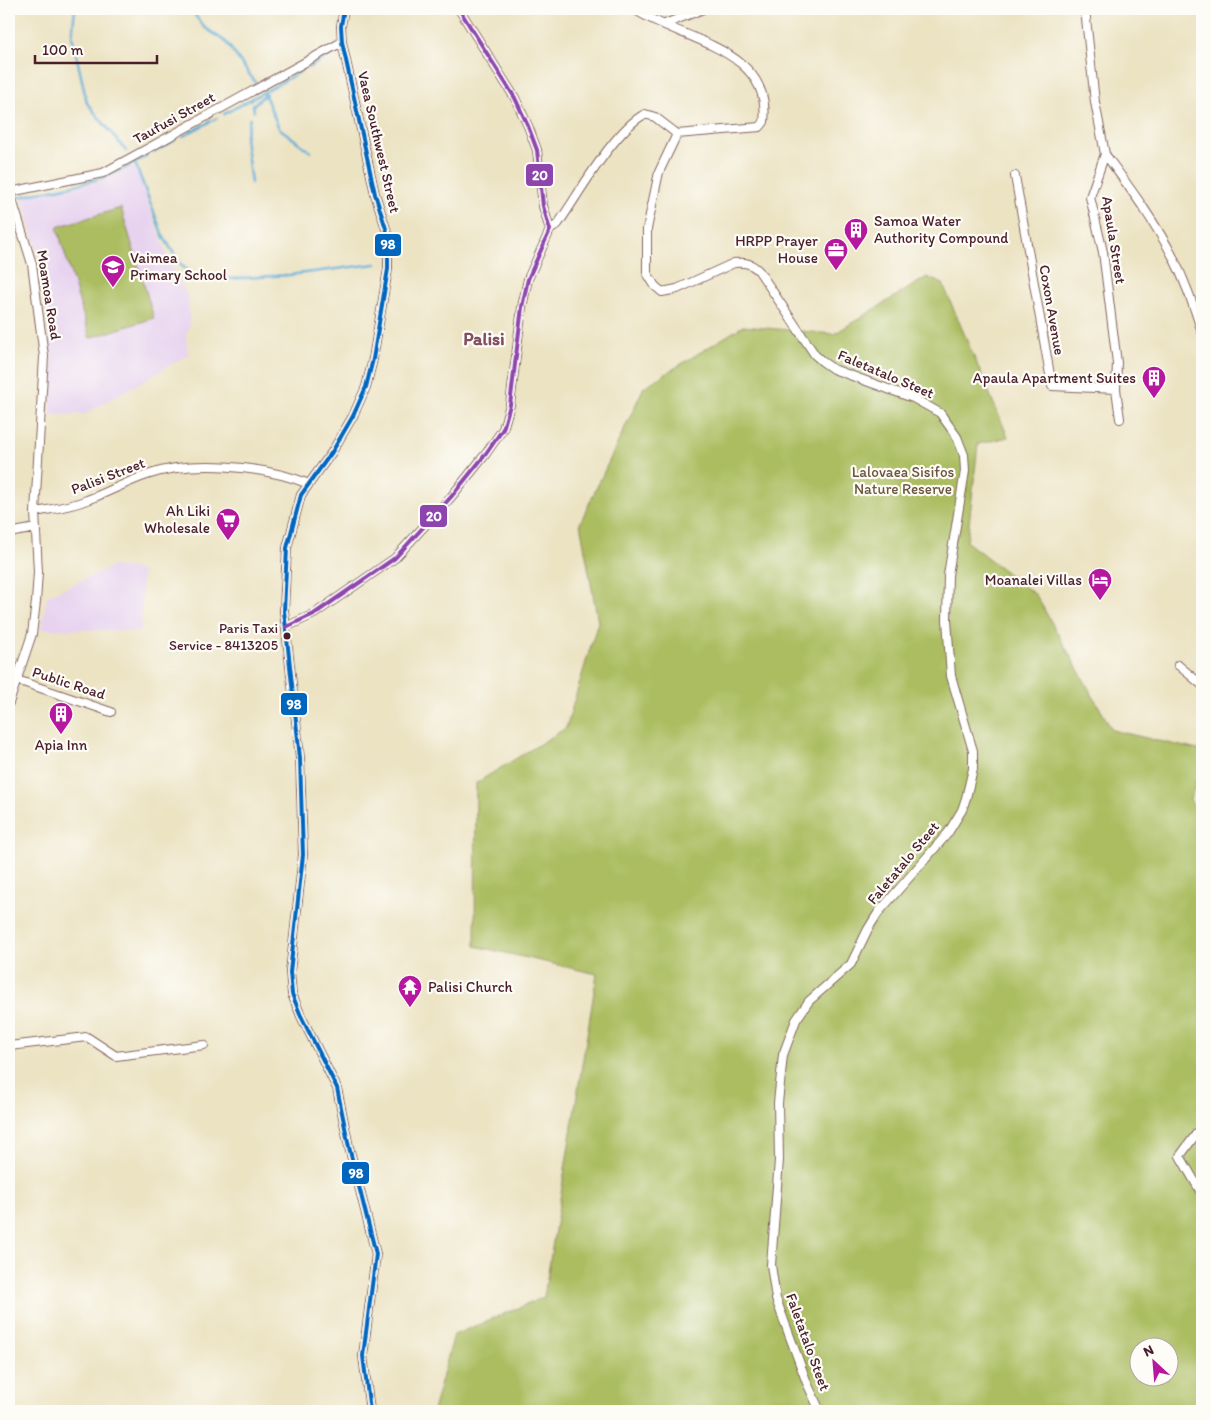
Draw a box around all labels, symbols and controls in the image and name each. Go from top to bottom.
scale bar [35,32,158,64]
text: 100 m [42,41,84,59]
street label: Vaea Southwest Street [354,69,404,215]
street label: Taufusi Street [130,88,218,148]
line badge: 20 [525,163,554,187]
text: 20 [532,167,548,184]
street label: Apaula Street [1098,195,1130,286]
place label: Samoa Water Authority Compound [874,212,1009,247]
building icon: Samoa Water Authority Compound [843,217,869,251]
place label: HRPP Prayer House [735,232,818,267]
line badge: 98 [374,233,402,257]
text: 98 [381,236,396,253]
office icon: HRPP Prayer House [823,237,849,271]
street label: Moamoa Road [33,249,65,342]
place label: Vaimea Primary School [130,249,228,284]
school or university icon: Vaimea Primary School [100,254,126,288]
street label: Coxon Avenue [1035,263,1069,357]
district label: Palisi [463,328,505,350]
street label: Faletatalo Steet [835,346,937,402]
building icon: Apaula Apartment Suites [1141,365,1167,399]
place label: Apaula Apartment Suites [973,369,1136,387]
street label: Palisi Street [68,454,148,498]
park label: Lalovaea Sisifos Nature Reserve [852,463,955,498]
place label: Ah Liki Wholesale [144,502,210,537]
line badge: 20 [419,504,448,528]
supermarket icon: Ah Liki Wholesale [215,507,241,541]
text: 20 [426,508,442,525]
hotel icon: Moanalei Villas [1087,567,1113,601]
place label: Moanalei Villas [985,571,1082,589]
place label: Paris Taxi Service - 8413205 [169,620,278,654]
marker: Paris Taxi Service - 8413205 [282,631,292,641]
street label: Public Road [30,663,109,704]
line badge: 98 [280,692,308,716]
text: 98 [287,696,302,713]
building icon: Apia Inn [48,701,74,735]
place label: Apia Inn [35,736,88,754]
street label: Faletatalo Steet [863,818,943,908]
temple icon: Palisi Church [397,974,423,1008]
place label: Palisi Church [428,978,513,996]
line badge: 98 [341,1161,370,1185]
text: 98 [349,1165,364,1182]
street label: Faletatalo Steet [782,1291,834,1394]
north arrow [1128,1338,1178,1388]
text: N [1141,1341,1156,1360]

